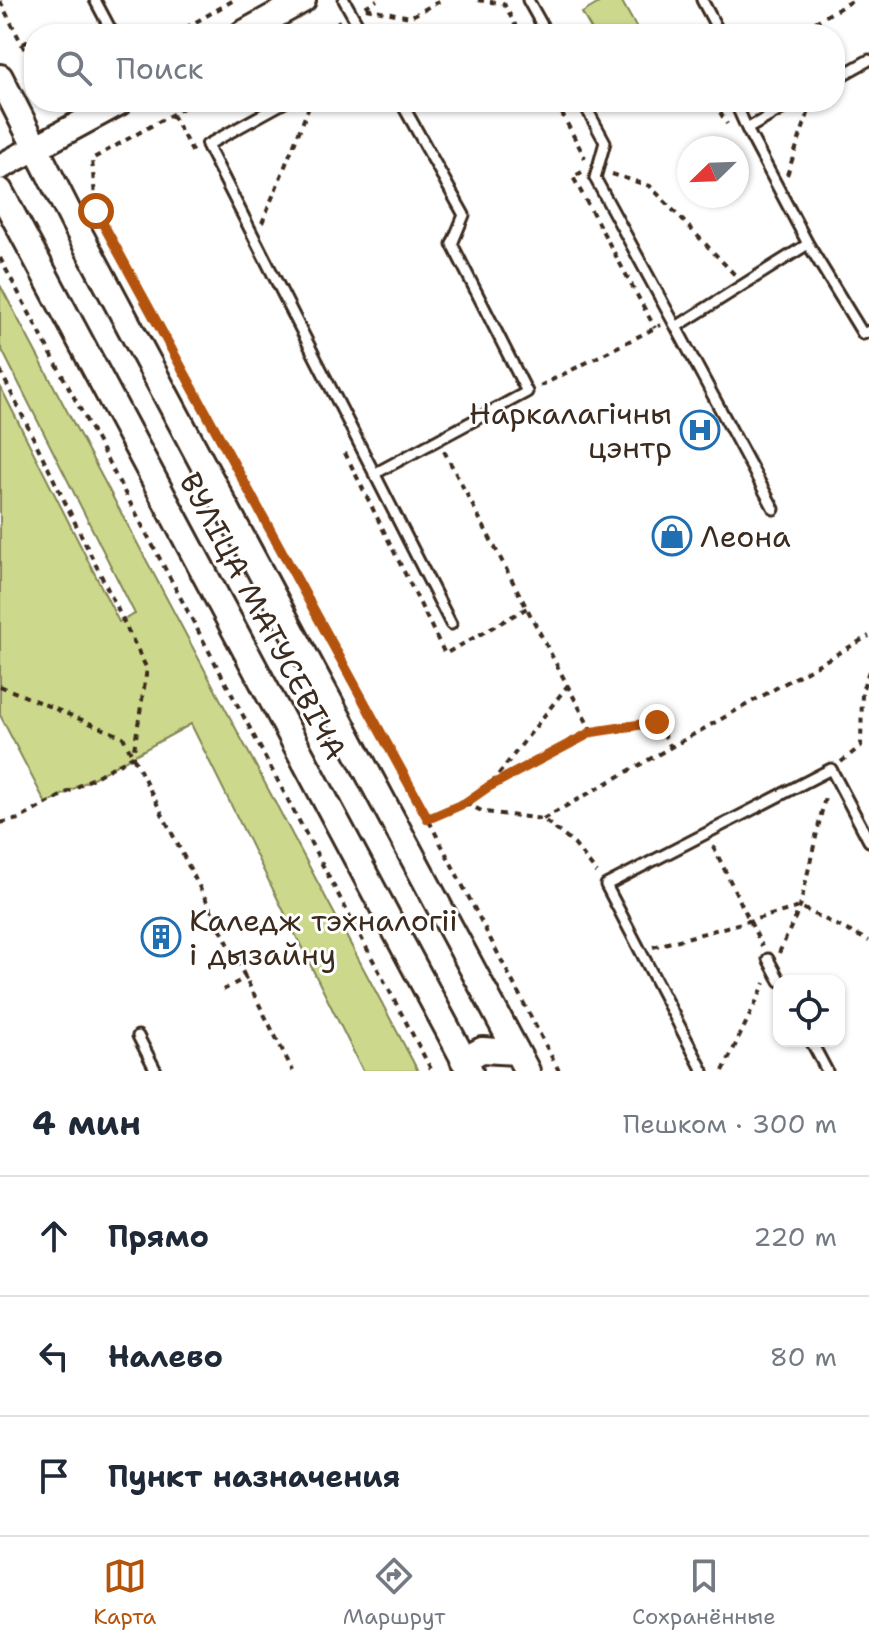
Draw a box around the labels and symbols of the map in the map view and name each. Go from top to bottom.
north arrow [677,136,749,208]
route start [78,193,114,229]
place label: Наркалагічны цэнтр [469,393,672,468]
hospital icon: Наркалагічны цэнтр [679,409,721,451]
street label: ВУЛІЦА МАТУСЕВІЧА [170,465,356,767]
shop icon: Леона [651,515,693,557]
place label: Леона [700,516,791,557]
route end [639,704,675,740]
place label: Каледж тэхналогіі і дызайну [189,900,458,975]
building icon: Каледж тэхналогіі і дызайну [140,916,182,958]

